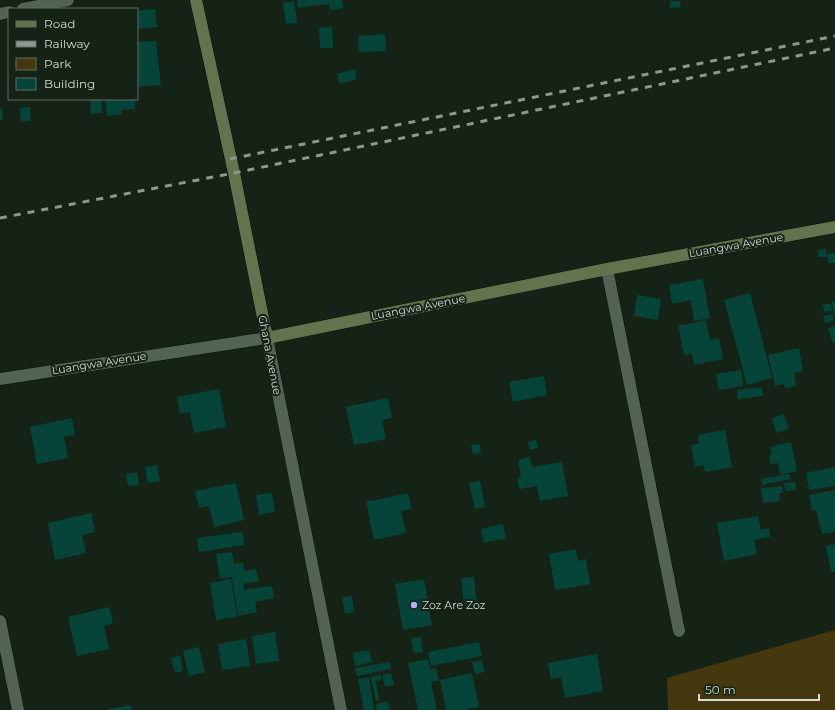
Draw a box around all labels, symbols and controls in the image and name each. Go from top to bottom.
legend [8,8,138,100]
text: Road [44,16,75,31]
text: Railway [44,36,90,51]
text: Park [44,56,72,71]
text: Building [44,76,95,91]
street label: Luangwa Avenue [688,230,785,260]
street label: Luangwa Avenue [370,291,467,323]
street label: Ghana Avenue [255,314,285,396]
street label: Luangwa Avenue [51,349,148,377]
place label: Zoz Are Zoz [422,598,486,612]
marker: Zoz Are Zoz [409,600,419,610]
scale bar [699,676,819,702]
text: 50 m [705,682,736,697]

